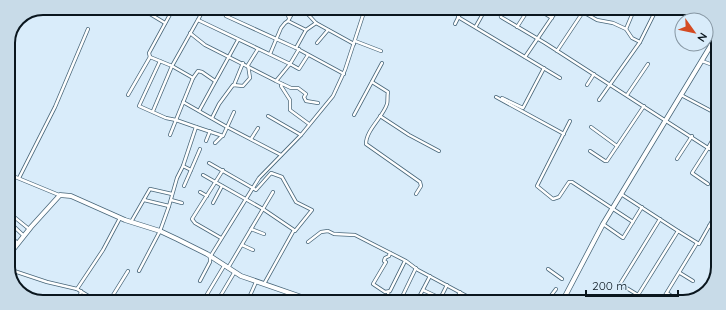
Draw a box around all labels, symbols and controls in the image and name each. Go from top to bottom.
north arrow [674,12,714,52]
text: N [694,30,710,45]
scale bar [586,272,678,298]
text: 200 m [592,278,627,293]

